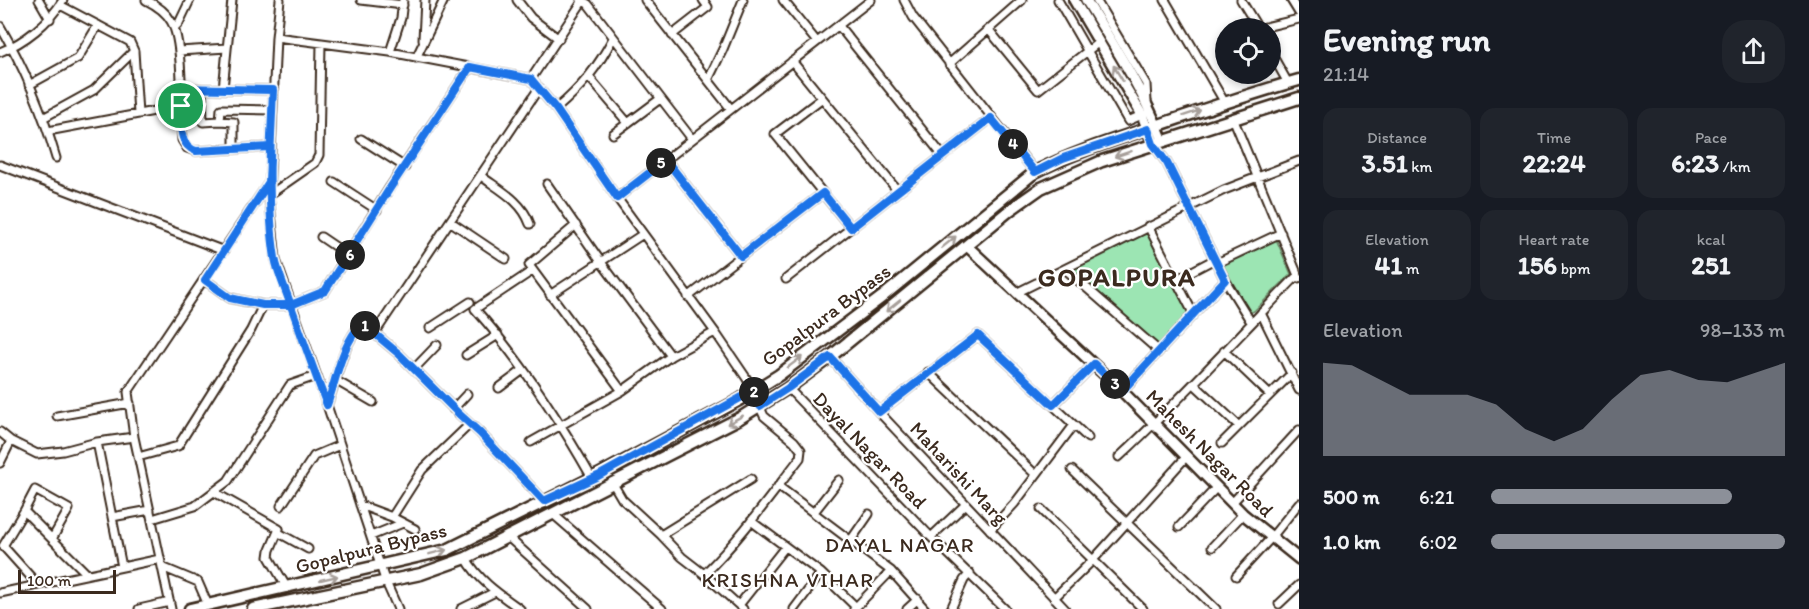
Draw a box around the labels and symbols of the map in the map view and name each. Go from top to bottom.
one-way arrow [1111,65,1123,82]
pin [155,80,206,131]
one-way arrow [1182,107,1201,118]
pin: 4 [998,129,1028,159]
pin: 5 [646,148,676,178]
one-way arrow [1114,149,1133,160]
one-way arrow [941,236,957,249]
pin: 6 [335,240,365,270]
street label: Gopalpura Bypass [757,259,895,371]
district label: GOPALPURA [1038,261,1196,293]
one-way arrow [886,299,901,313]
pin: 1 [350,311,380,341]
one-way arrow [787,356,803,369]
pin: 3 [1100,369,1130,399]
pin: 2 [739,377,769,407]
street label: Mahesh Nagar Road [1141,384,1279,522]
street label: Dayal Nagar Road [808,386,932,514]
one-way arrow [727,414,744,426]
street label: Maharishi Marg [905,417,1013,530]
street label: Gopalpura Bypass [293,518,449,578]
district label: DAYAL NAGAR [825,532,975,557]
one-way arrow [428,545,447,557]
scale bar [18,567,116,594]
district label: KRISHNA VIHAR [702,567,874,592]
one-way arrow [319,572,338,583]

